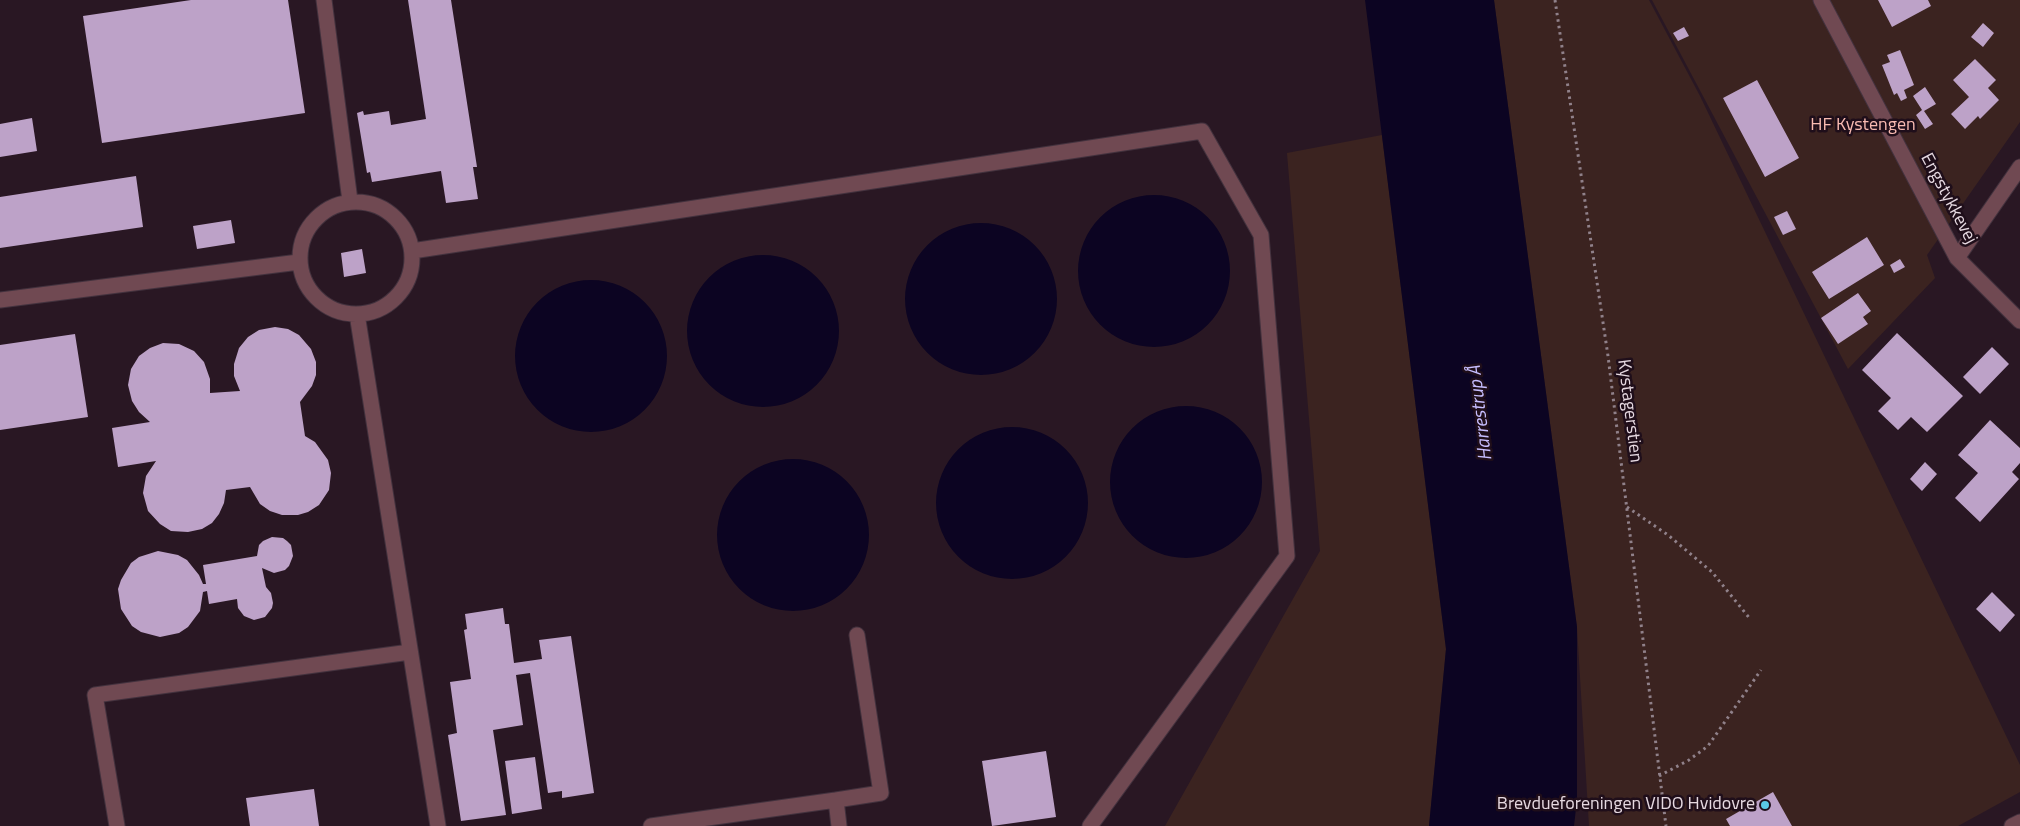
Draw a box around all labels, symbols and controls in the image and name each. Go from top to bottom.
park label: HF Kystengen [1810,115,1916,137]
street label: Engstykkevej [1915,150,1981,248]
street label: Kystagerstien [1612,358,1646,464]
water label: Harrestrup Å [1464,364,1498,462]
place label: Brevdueforeningen VIDO Hvidovre [1497,794,1755,816]
marker: Brevdueforeningen VIDO Hvidovre [1759,799,1771,811]

